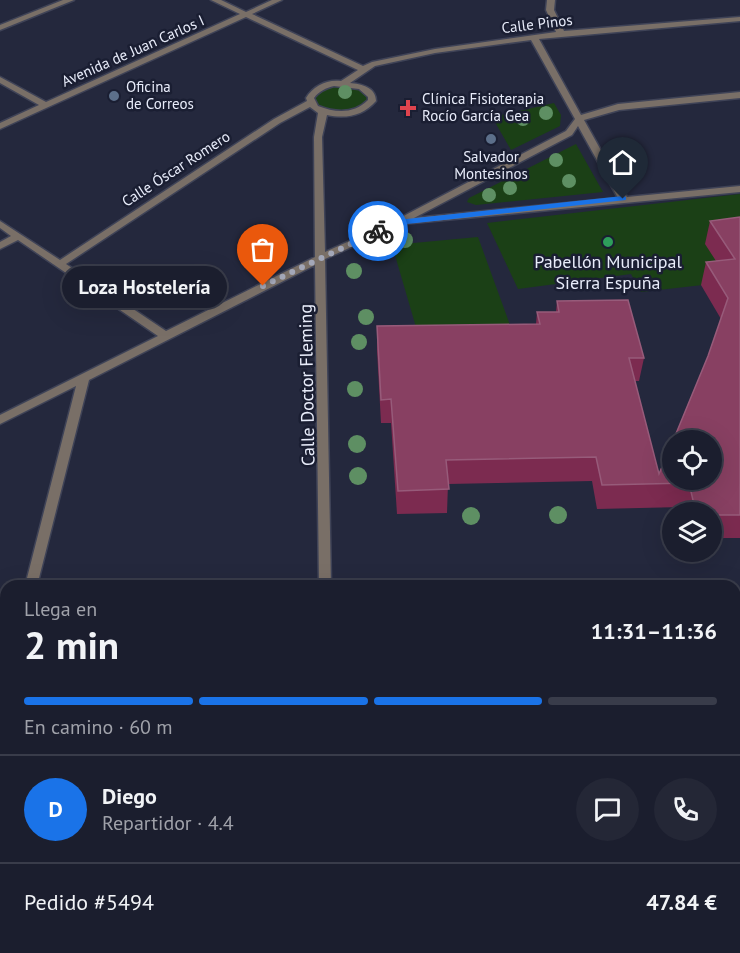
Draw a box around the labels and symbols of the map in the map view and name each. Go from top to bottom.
street label: Avenida de Juan Carlos I [58,10,207,91]
street label: Calle Pinos [500,10,573,37]
place label: Oficina de Correos [126,77,194,113]
marker: Oficina de Correos [107,89,121,103]
place label: Clínica Fisioterapia Rocío García Gea [422,89,544,125]
marker: Clínica Fisioterapia Rocío García Gea [399,99,417,117]
street label: Calle Óscar Romero [118,127,233,211]
marker: Salvador Montesinos [484,132,498,146]
pin [597,137,648,199]
place label: Salvador Montesinos [454,147,528,183]
courier [348,201,408,261]
pin [237,224,288,286]
marker: Pabellón Municipal Sierra Espuña [601,235,615,249]
place label: Pabellón Municipal Sierra Espuña [534,250,682,294]
callout: Loza Hostelería [62,265,227,307]
street label: Calle Doctor Fleming [294,304,319,466]

